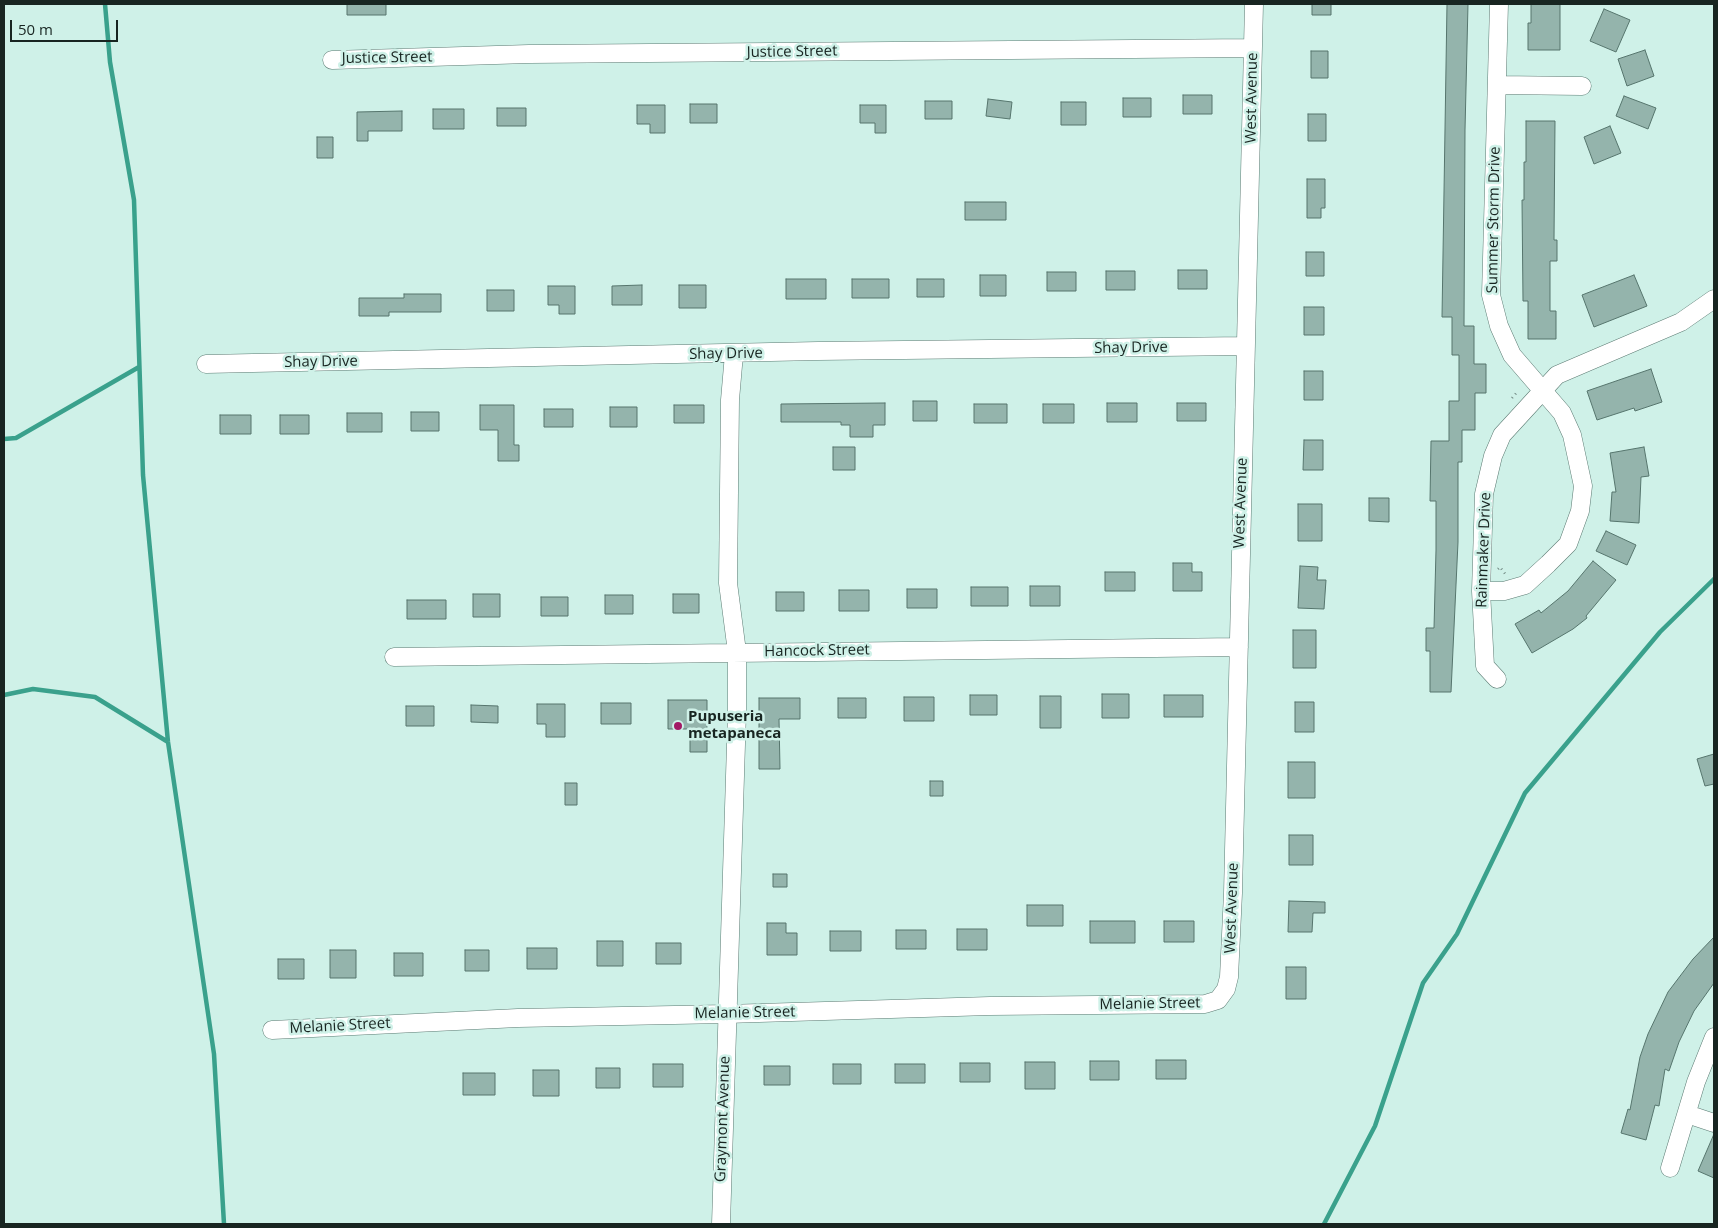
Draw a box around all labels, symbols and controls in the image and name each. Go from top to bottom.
scale bar [12,10,120,42]
text: 50 m [18,19,53,39]
street label: Justice Street [746,42,838,62]
street label: Justice Street [341,48,433,68]
street label: West Avenue [1242,52,1262,144]
street label: Summer Storm Drive [1484,146,1504,294]
street label: Shay Drive [1094,338,1168,358]
street label: Shay Drive [689,344,763,364]
street label: Shay Drive [284,352,358,372]
street label: West Avenue [1230,457,1252,549]
street label: Rainmaker Drive [1473,492,1495,608]
street label: Hancock Street [764,641,870,661]
place label: Pupuseria metapaneca [688,708,781,743]
marker: Pupuseria metapaneca [672,720,684,732]
street label: West Avenue [1221,862,1243,954]
street label: Melanie Street [1099,994,1201,1014]
street label: Melanie Street [694,1003,796,1023]
street label: Melanie Street [289,1014,391,1038]
street label: Graymont Avenue [712,1055,734,1183]

